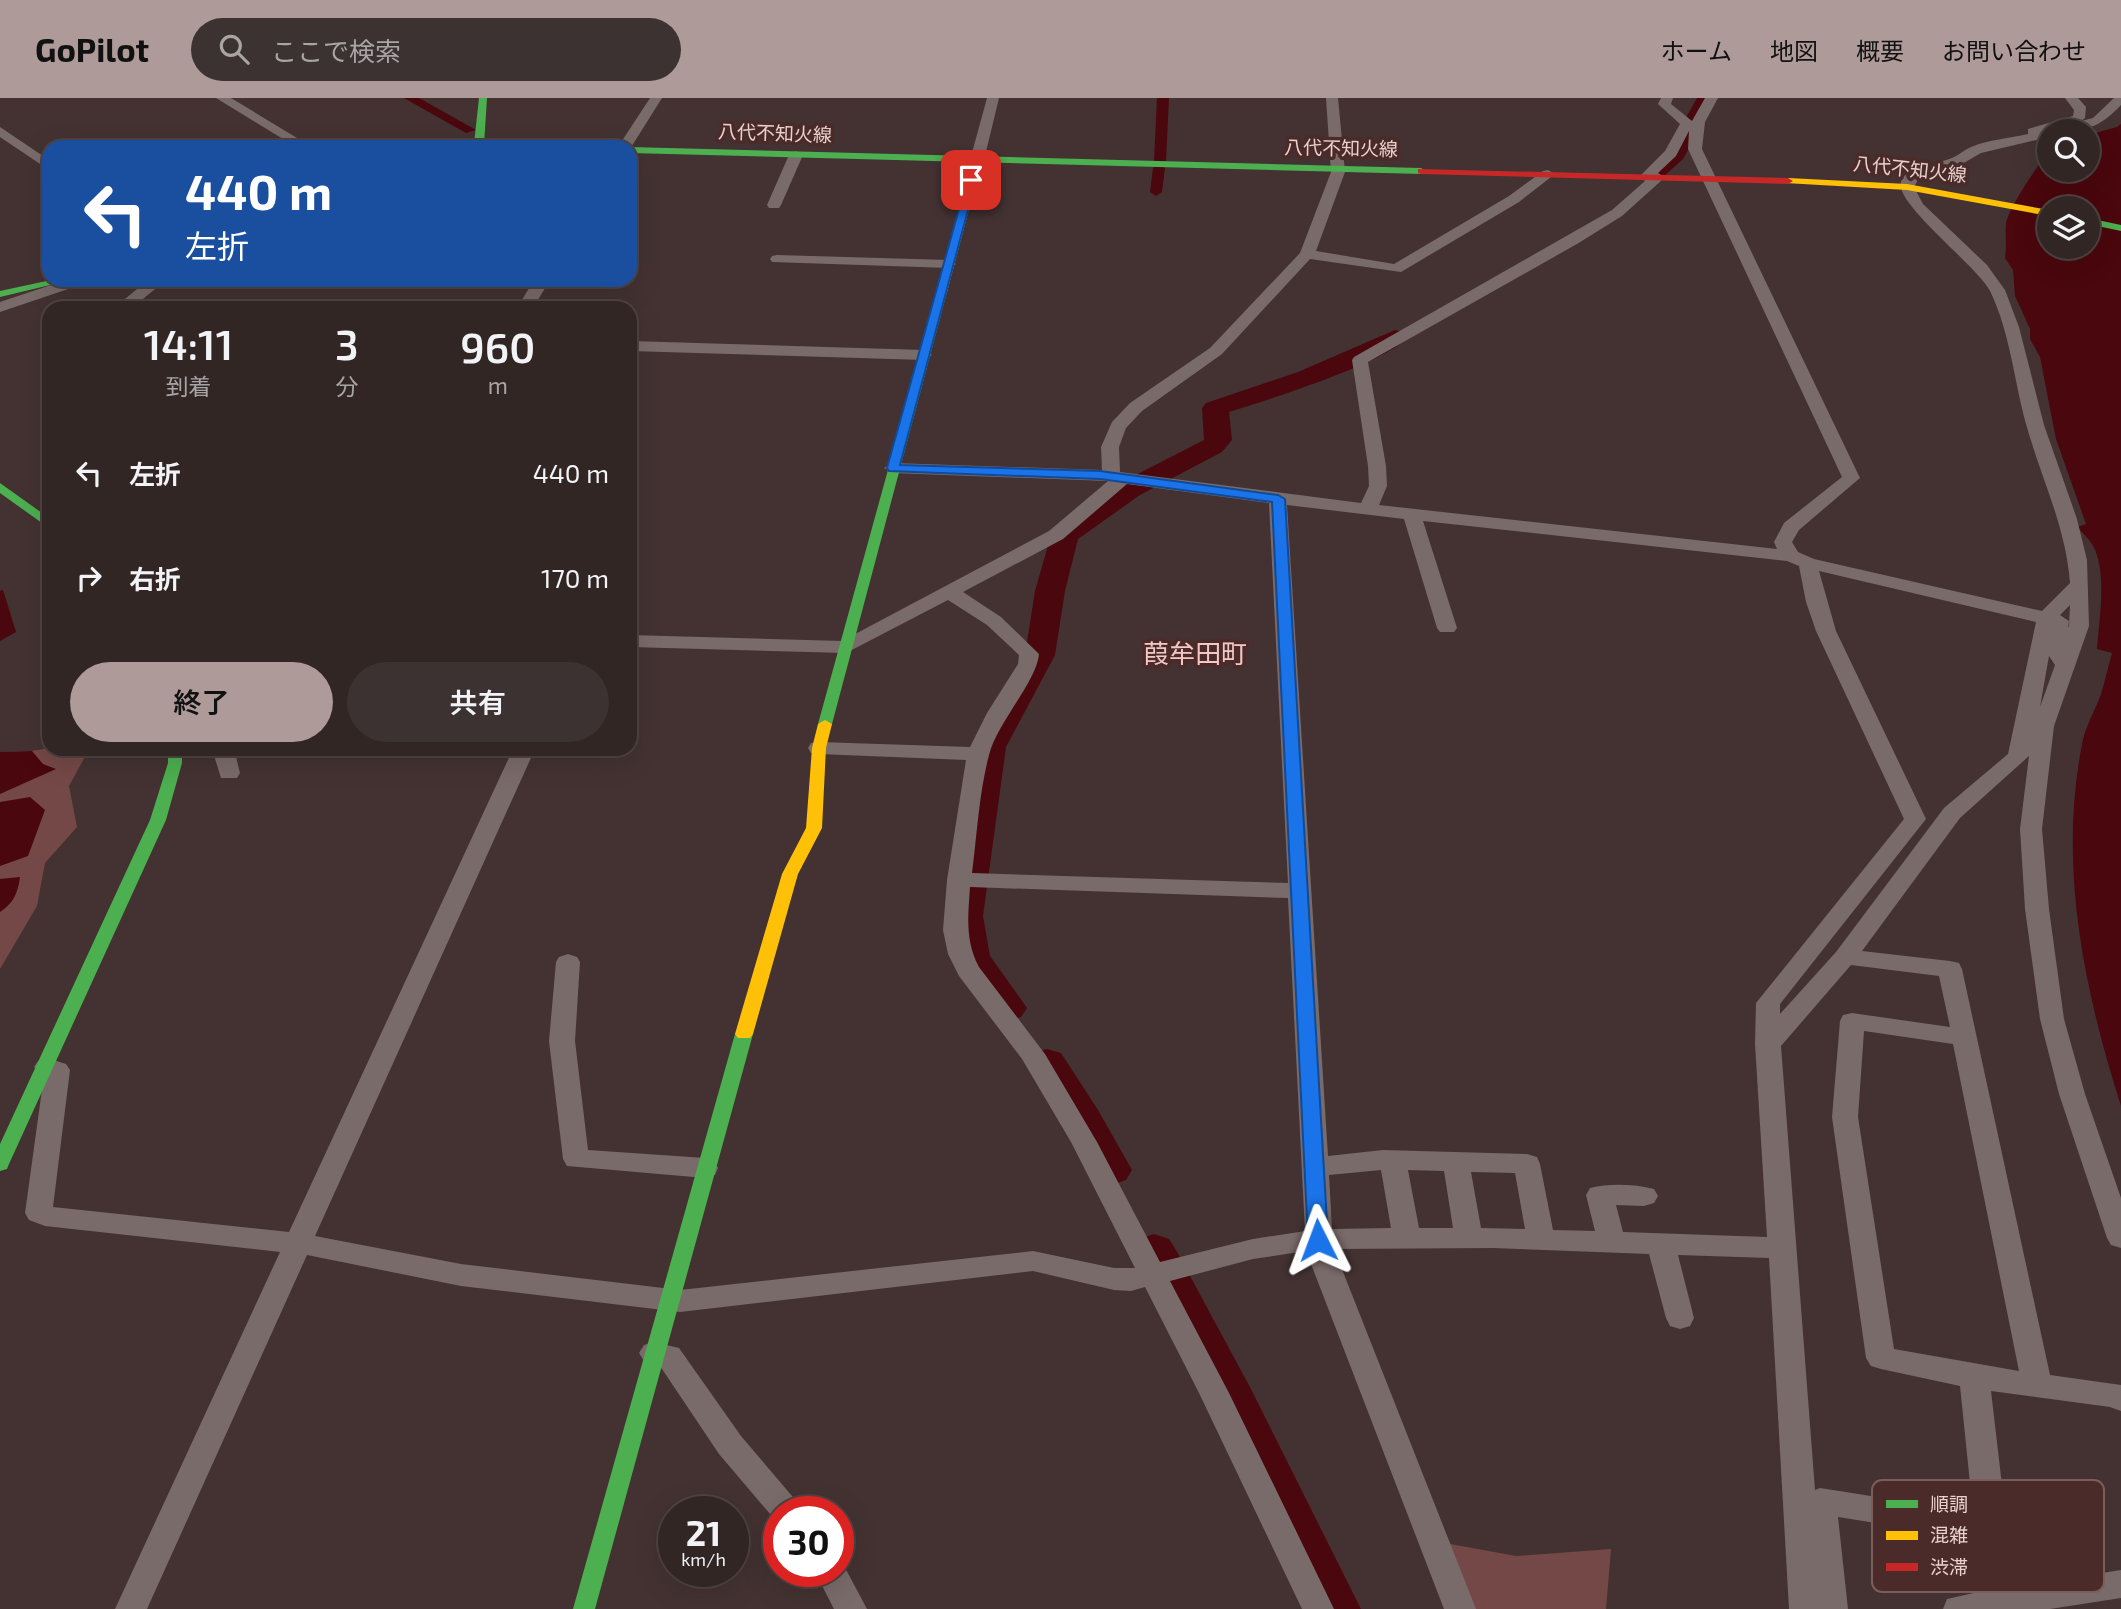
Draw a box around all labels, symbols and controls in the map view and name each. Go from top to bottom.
search box [191,18,681,81]
text: GoPilot [35,29,149,69]
icon: search [215,30,253,68]
text: ここで検索 [271,35,401,66]
text: ホーム [1661,36,1732,65]
text: 地図 [1770,36,1818,65]
text: 概要 [1856,36,1904,65]
text: お問い合わせ [1942,36,2086,65]
street label: 八代不知火線 [718,119,832,146]
map controls [2037,119,2100,259]
button: search [2037,119,2100,182]
street label: 八代不知火線 [1284,135,1398,160]
pin [941,150,1001,210]
street label: 八代不知火線 [1852,151,1968,186]
text: 440 m [185,161,332,220]
icon: arrive [952,161,990,199]
icon: left [70,168,161,259]
button: layers [2037,196,2100,259]
text: 左折 [185,226,249,264]
text: 14:11 [144,318,233,368]
text: 3 [335,318,359,368]
text: 960 [460,321,535,371]
text: m [488,371,508,399]
text: 到着 [165,372,211,400]
text: 分 [335,372,358,400]
icon: left [70,454,108,492]
text: 440 m [533,457,609,488]
text: 左折 [129,458,181,489]
icon: right [70,559,108,597]
text: 170 m [541,562,609,593]
text: 右折 [129,563,181,594]
district label: 葭牟田町 [1143,637,1247,668]
button: 終了 [70,662,333,742]
button: 共有 [347,662,609,742]
position arrow [1281,1203,1355,1277]
legend [1872,1480,2104,1592]
text: 順調 [1930,1492,1968,1515]
speed limit sign: 30 [763,1496,854,1587]
text: 21 [686,1511,721,1553]
text: 混雑 [1930,1523,1968,1546]
text: km/h [681,1548,726,1570]
text: 渋滞 [1930,1555,1968,1578]

